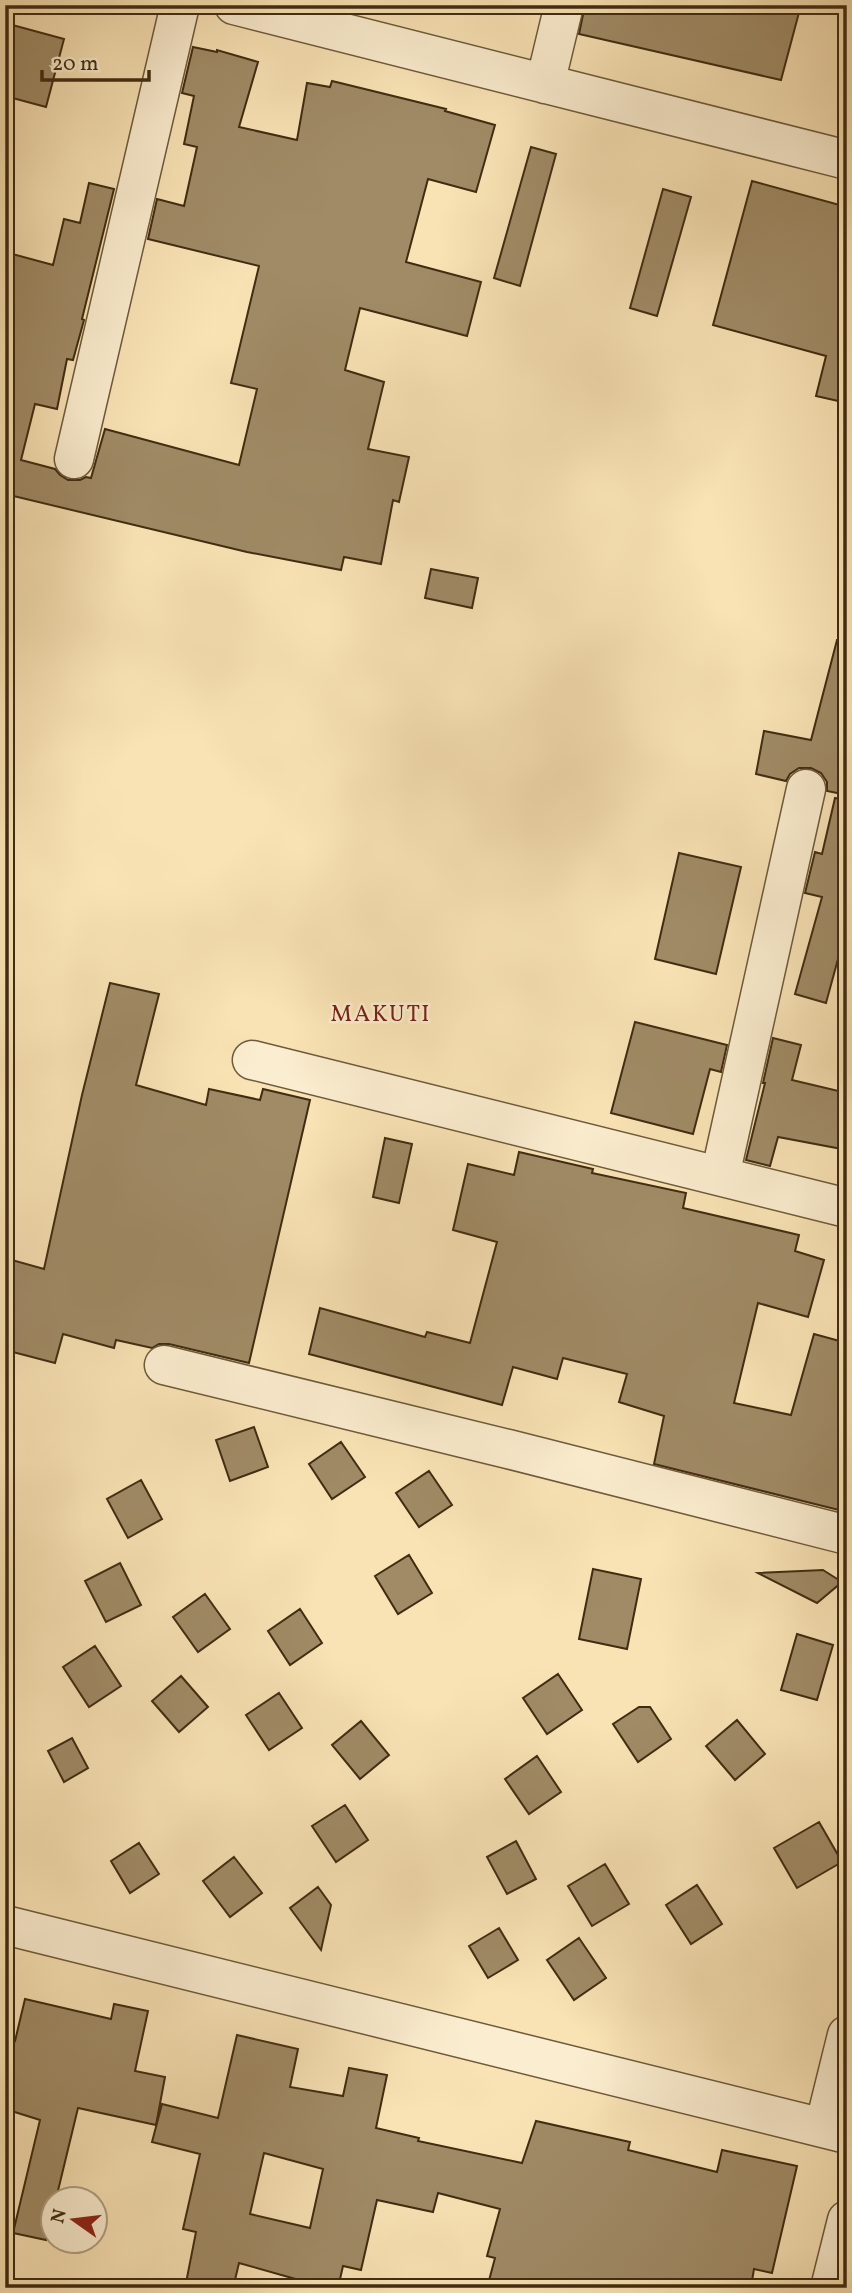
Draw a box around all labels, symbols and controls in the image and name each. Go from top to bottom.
scale bar [42,38,149,82]
text: 20 m [52,50,98,79]
district label: MAKUTI [330,999,432,1031]
north arrow [38,2184,108,2254]
text: N [45,2206,74,2226]

